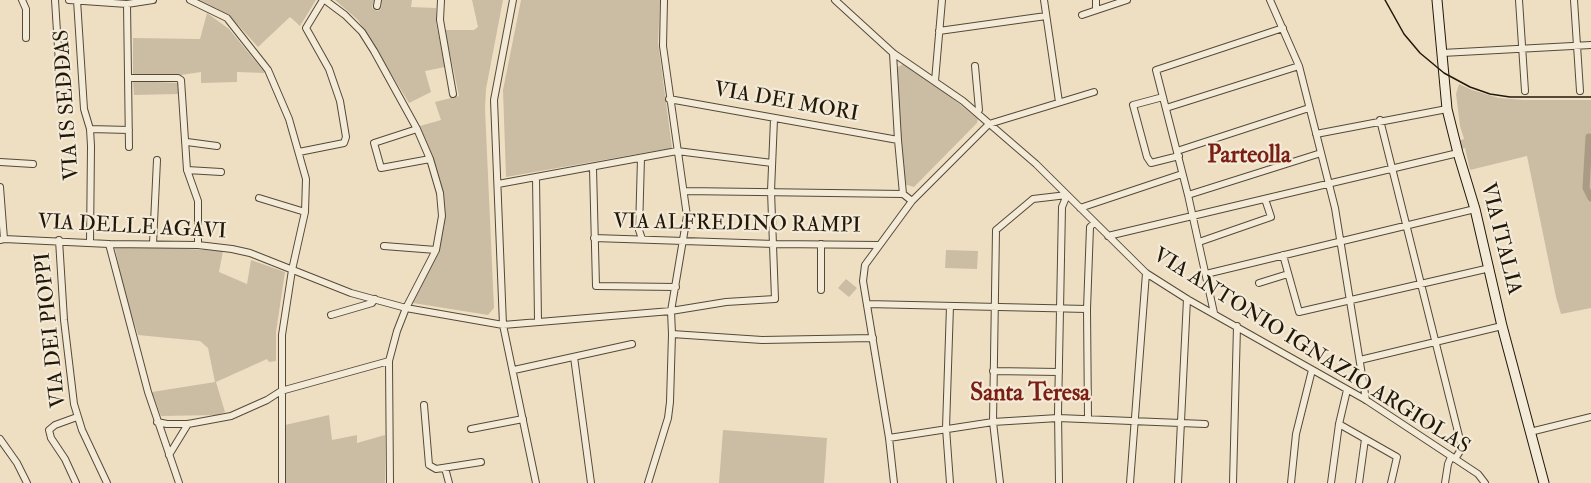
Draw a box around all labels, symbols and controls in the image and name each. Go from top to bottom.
street label: VIA IS SEDDAS [50,29,86,181]
street label: VIA DEI MORI [712,78,860,128]
district label: Parteolla [1207,143,1291,171]
street label: VIA ITALIA [1474,180,1526,298]
street label: VIA DELLE AGAVI [37,210,227,246]
street label: VIA ALFREDINO RAMPI [613,210,861,240]
street label: VIA ANTONIO IGNAZIO ARGIOLAS [1148,244,1474,460]
street label: VIA DEI PIOPPI [31,251,73,409]
district label: Santa Teresa [970,381,1090,409]

